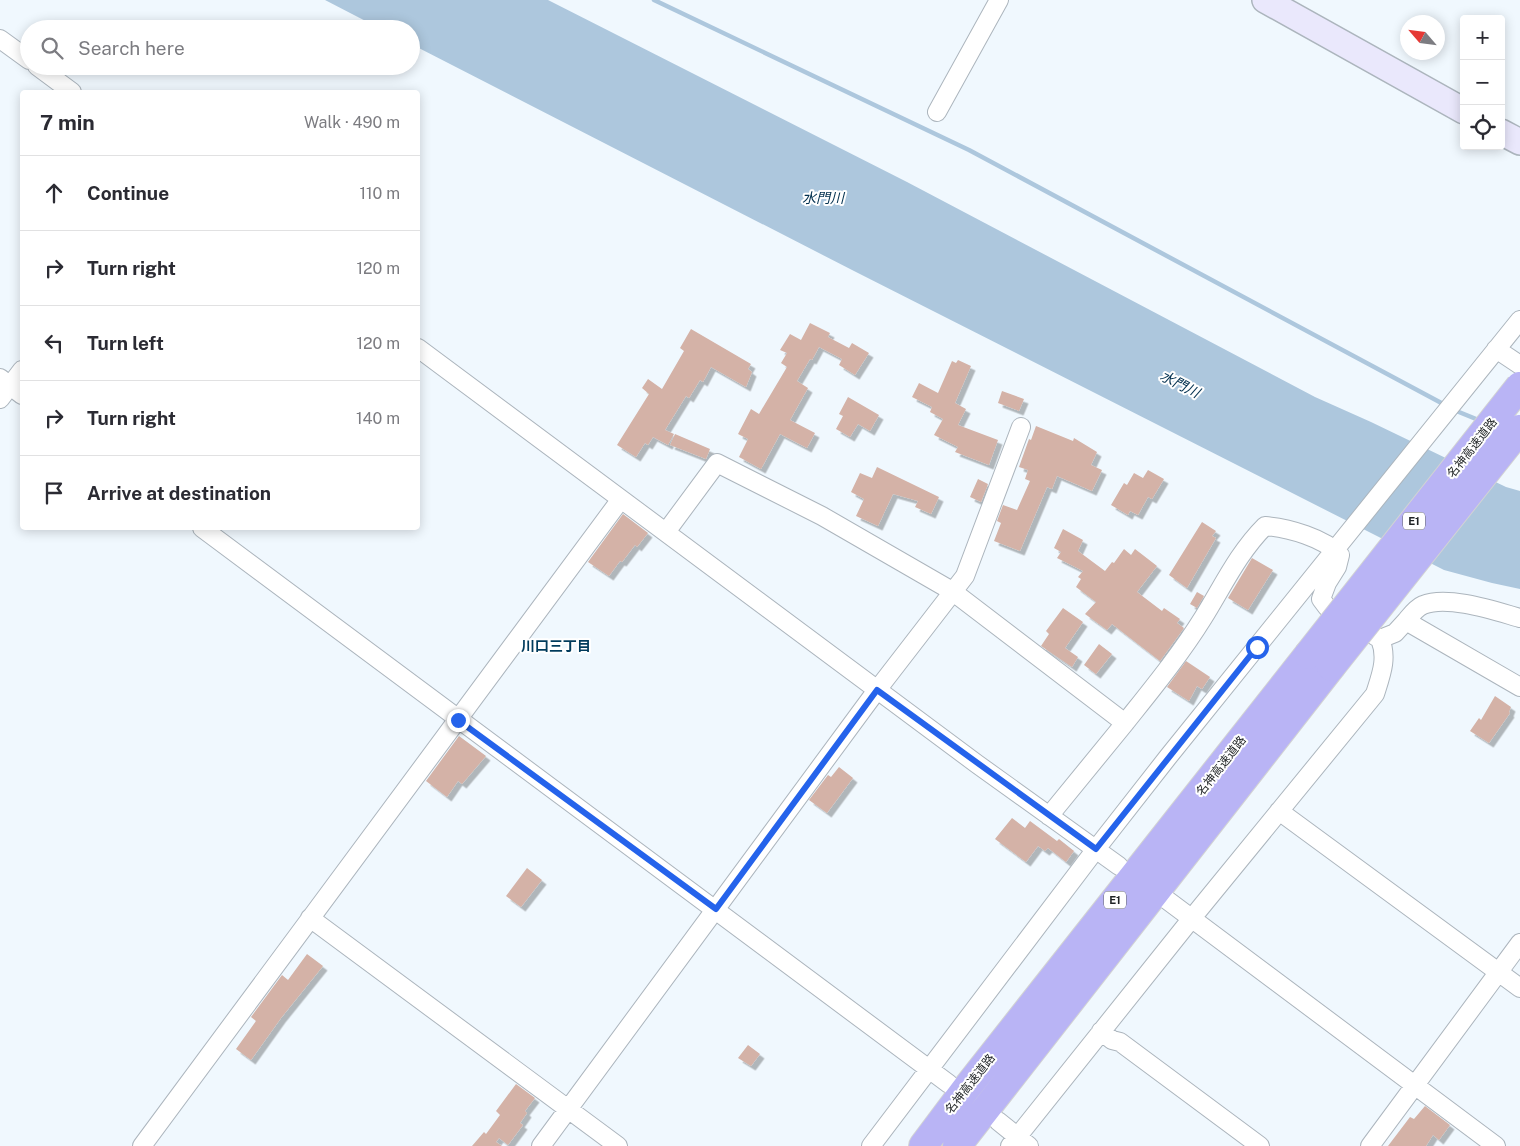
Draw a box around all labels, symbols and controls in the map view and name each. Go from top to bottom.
north arrow [1400,15,1445,60]
map controls [1460,15,1505,150]
button: + [1460,15,1505,60]
search box [20,20,420,75]
icon: search [38,34,66,62]
text: Search here [78,37,185,59]
button: − [1460,60,1505,105]
button: locate [1460,105,1505,150]
text: 7 min [40,110,95,135]
text: Walk · 490 m [304,113,400,132]
icon: ahead [40,179,68,207]
text: Continue [87,182,169,204]
text: 110 m [359,184,400,203]
water label: 水門川 [802,190,846,206]
icon: right [40,254,68,282]
text: Turn right [87,257,176,279]
text: 120 m [356,259,400,278]
icon: left [40,329,68,357]
text: Turn left [87,332,164,354]
text: 120 m [356,334,400,353]
water label: 水門川 [1158,367,1204,402]
icon: right [40,404,68,432]
text: Turn right [87,407,176,429]
text: 140 m [356,409,400,428]
street label: 名神高速道路 [1444,415,1500,481]
icon: arrive [40,479,68,507]
text: Arrive at destination [87,482,271,504]
road number: E1 [1403,512,1425,530]
route start [1246,636,1269,659]
district label: 川口三丁目 [521,638,591,654]
route end [447,709,470,732]
street label: 名神高速道路 [1193,733,1249,799]
road number: E1 [1104,892,1126,908]
street label: 名神高速道路 [942,1051,998,1117]

